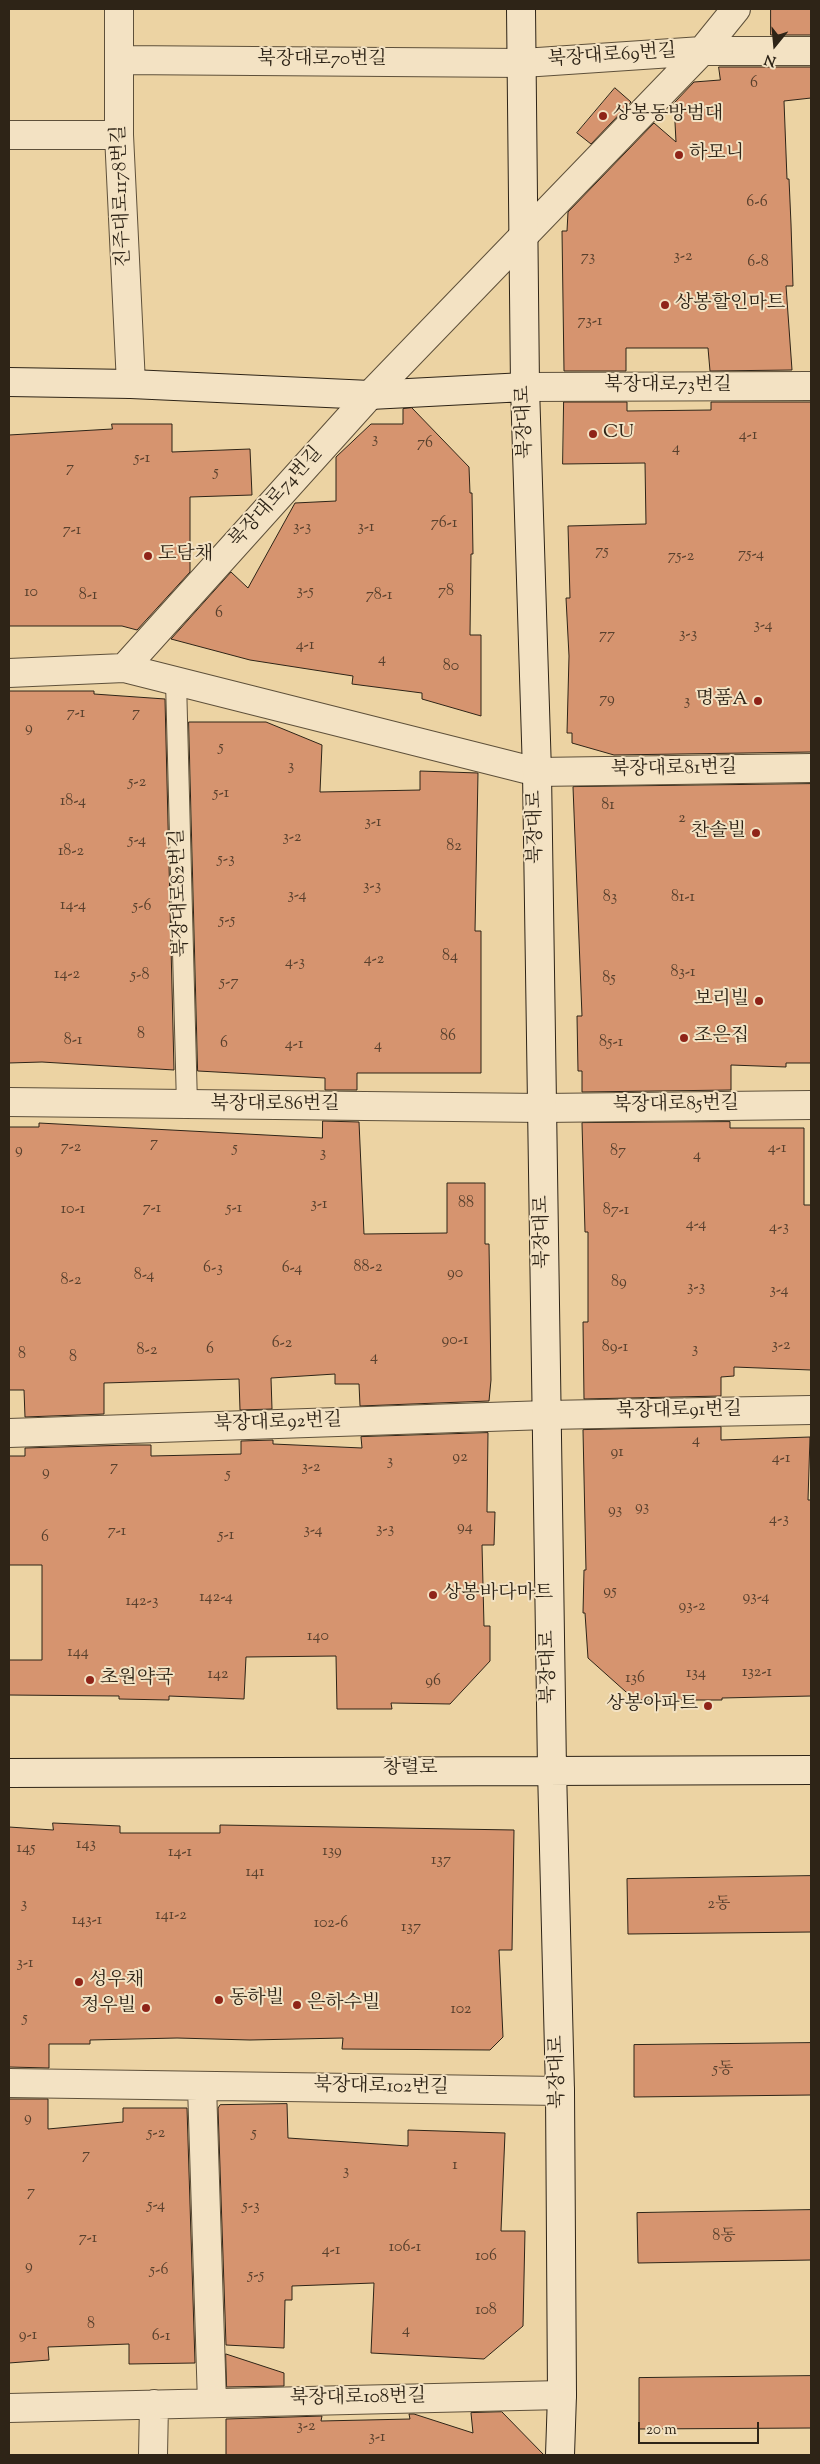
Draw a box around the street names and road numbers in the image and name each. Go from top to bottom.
street label: 북장대로69번길 [547,41,677,73]
street label: 북장대로70번길 [257,50,387,72]
street label: 진주대로1178번길 [109,125,137,267]
street label: 북장대로73번길 [604,376,732,398]
street label: 북장대로 [513,385,539,459]
street label: 북장대로74번길 [226,443,328,553]
street label: 북장대로81번길 [611,758,737,782]
street label: 북장대로 [525,790,549,864]
street label: 북장대로82번길 [167,828,195,958]
street label: 북장대로85번길 [613,1094,739,1118]
street label: 북장대로86번길 [210,1095,340,1117]
street label: 북장대로 [532,1195,556,1269]
street label: 북장대로91번길 [616,1400,742,1424]
street label: 북장대로92번길 [214,1410,342,1438]
street label: 북장대로 [538,1630,562,1704]
street label: 창렬로 [382,1759,438,1781]
street label: 북장대로 [547,2035,571,2109]
street label: 북장대로102번길 [313,2075,449,2101]
street label: 북장대로108번길 [290,2386,426,2412]

